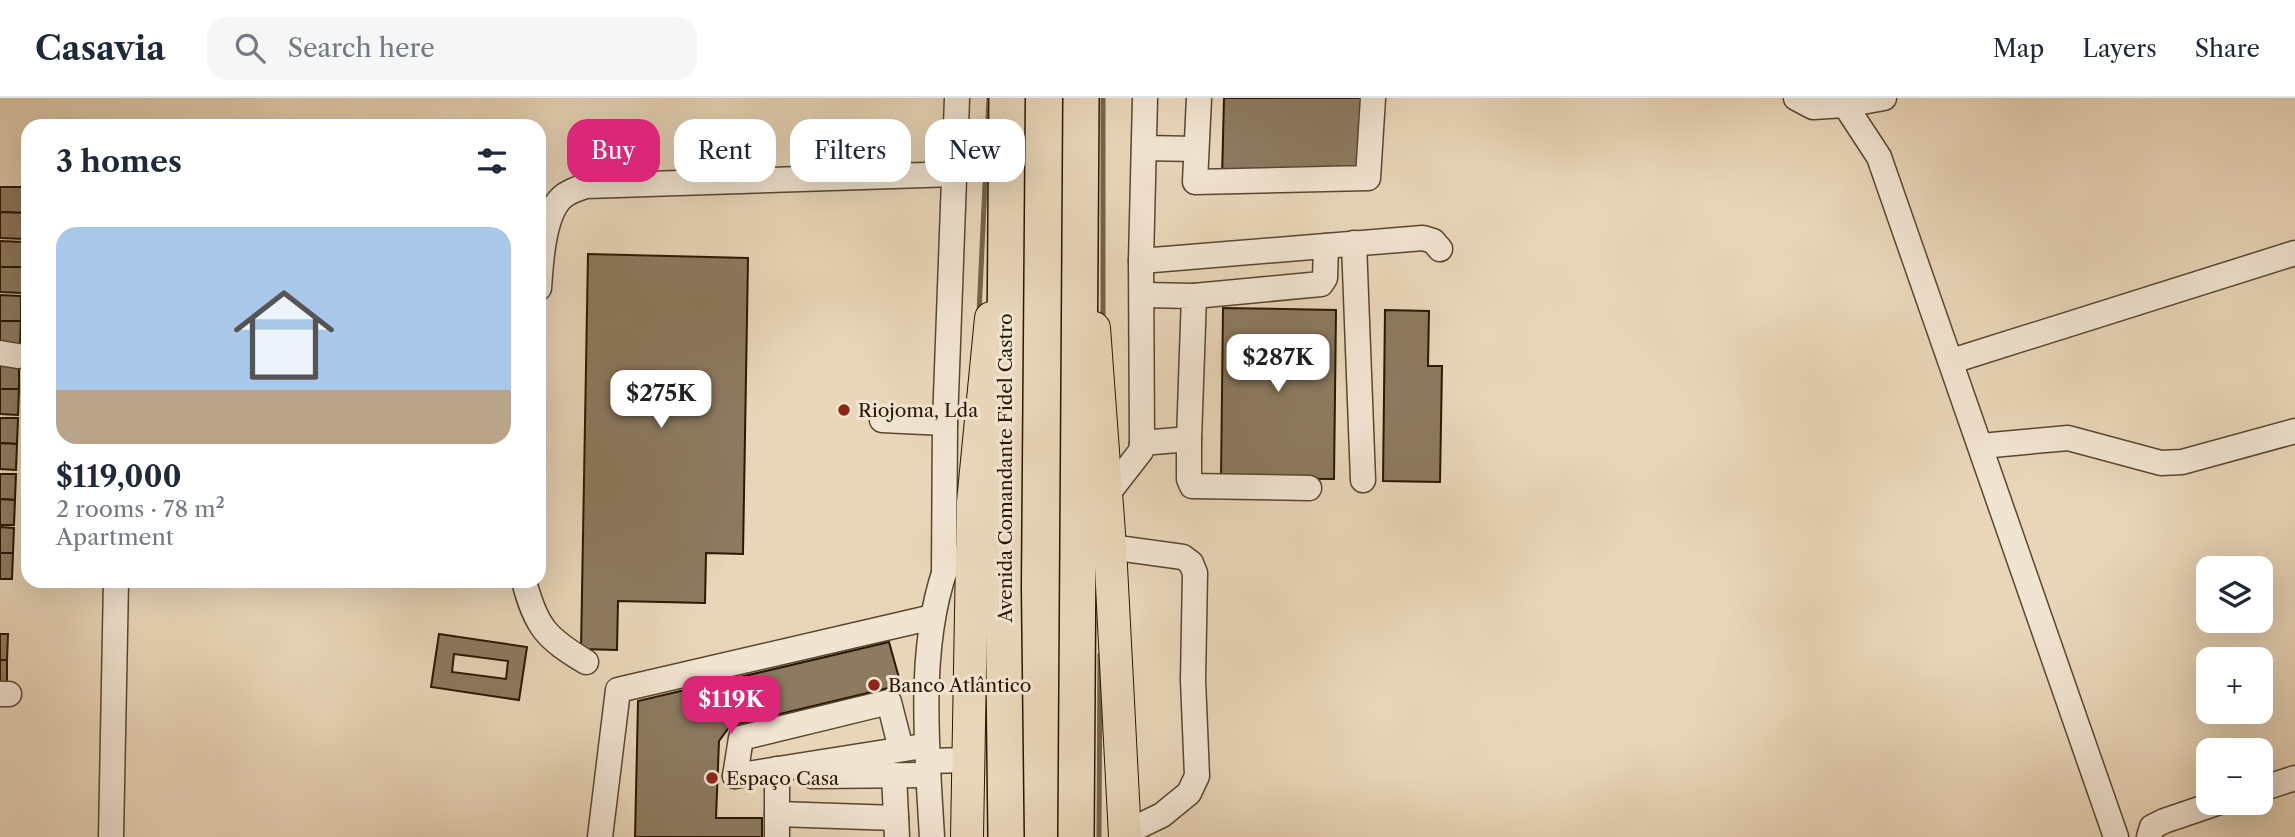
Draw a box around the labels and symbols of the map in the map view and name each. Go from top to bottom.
street label: Avenida Comandante Fidel Castro [994,313,1017,624]
pin: $287K [1229,334,1327,394]
pin: $275K [612,370,710,430]
place label: Riojoma, Lda [858,399,978,422]
marker: Riojoma, Lda [836,402,852,418]
place label: Banco Atlântico [888,674,1031,697]
pin: $119K [682,676,780,736]
marker: Banco Atlântico [866,677,882,693]
place label: Espaço Casa [726,767,839,790]
marker: Espaço Casa [704,770,720,786]

